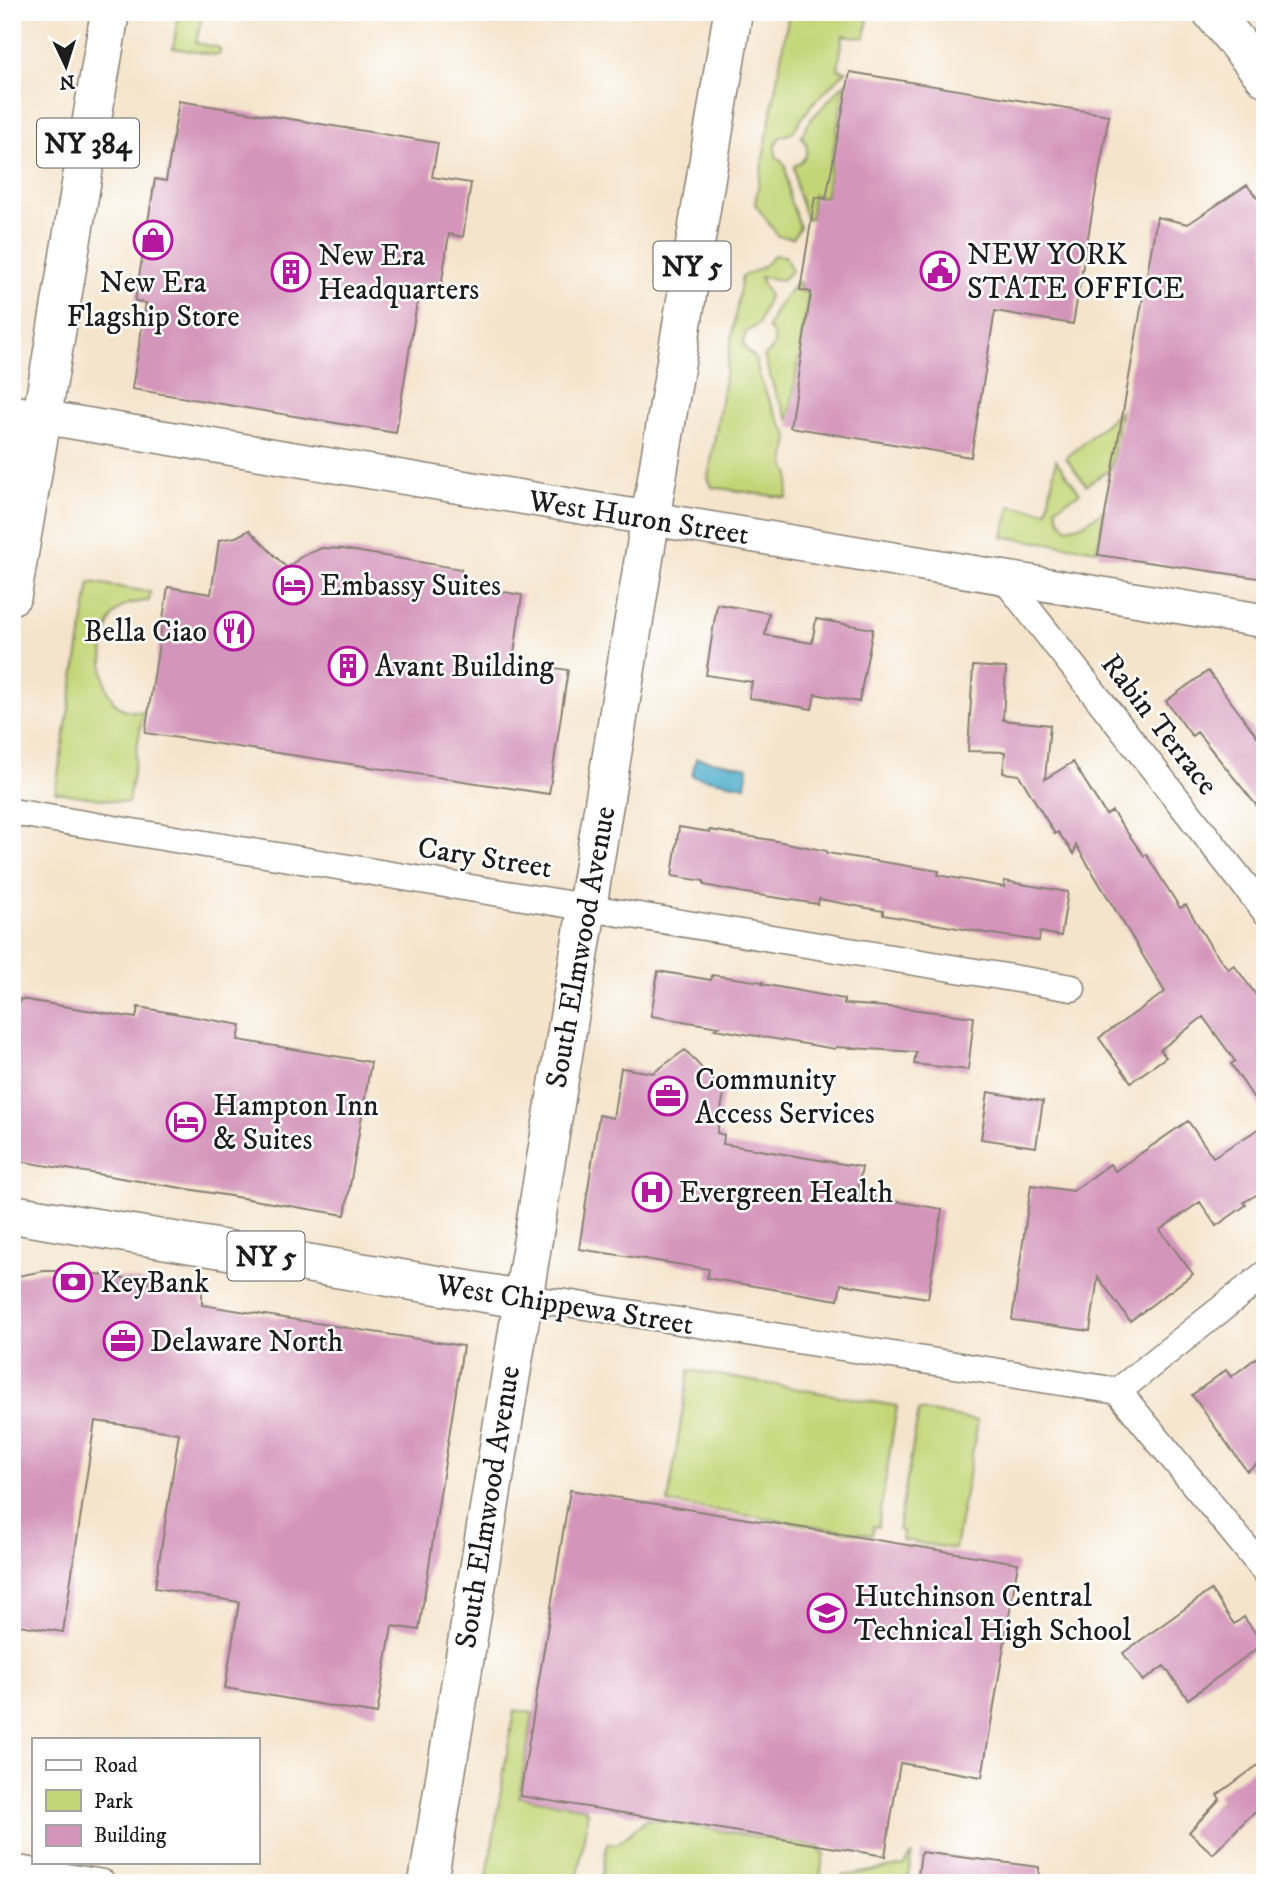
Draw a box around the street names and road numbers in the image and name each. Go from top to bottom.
road number: NY 384 [37,118,139,168]
road number: NY 5 [654,242,730,290]
street label: West Huron Street [525,483,752,554]
street label: Rabin Terrace [1092,647,1225,803]
street label: South Elmwood Avenue [538,803,624,1091]
street label: Cary Street [415,830,555,887]
road number: NY 5 [228,1232,304,1280]
street label: West Chippewa Street [433,1267,696,1344]
street label: South Elmwood Avenue [448,1363,529,1651]

